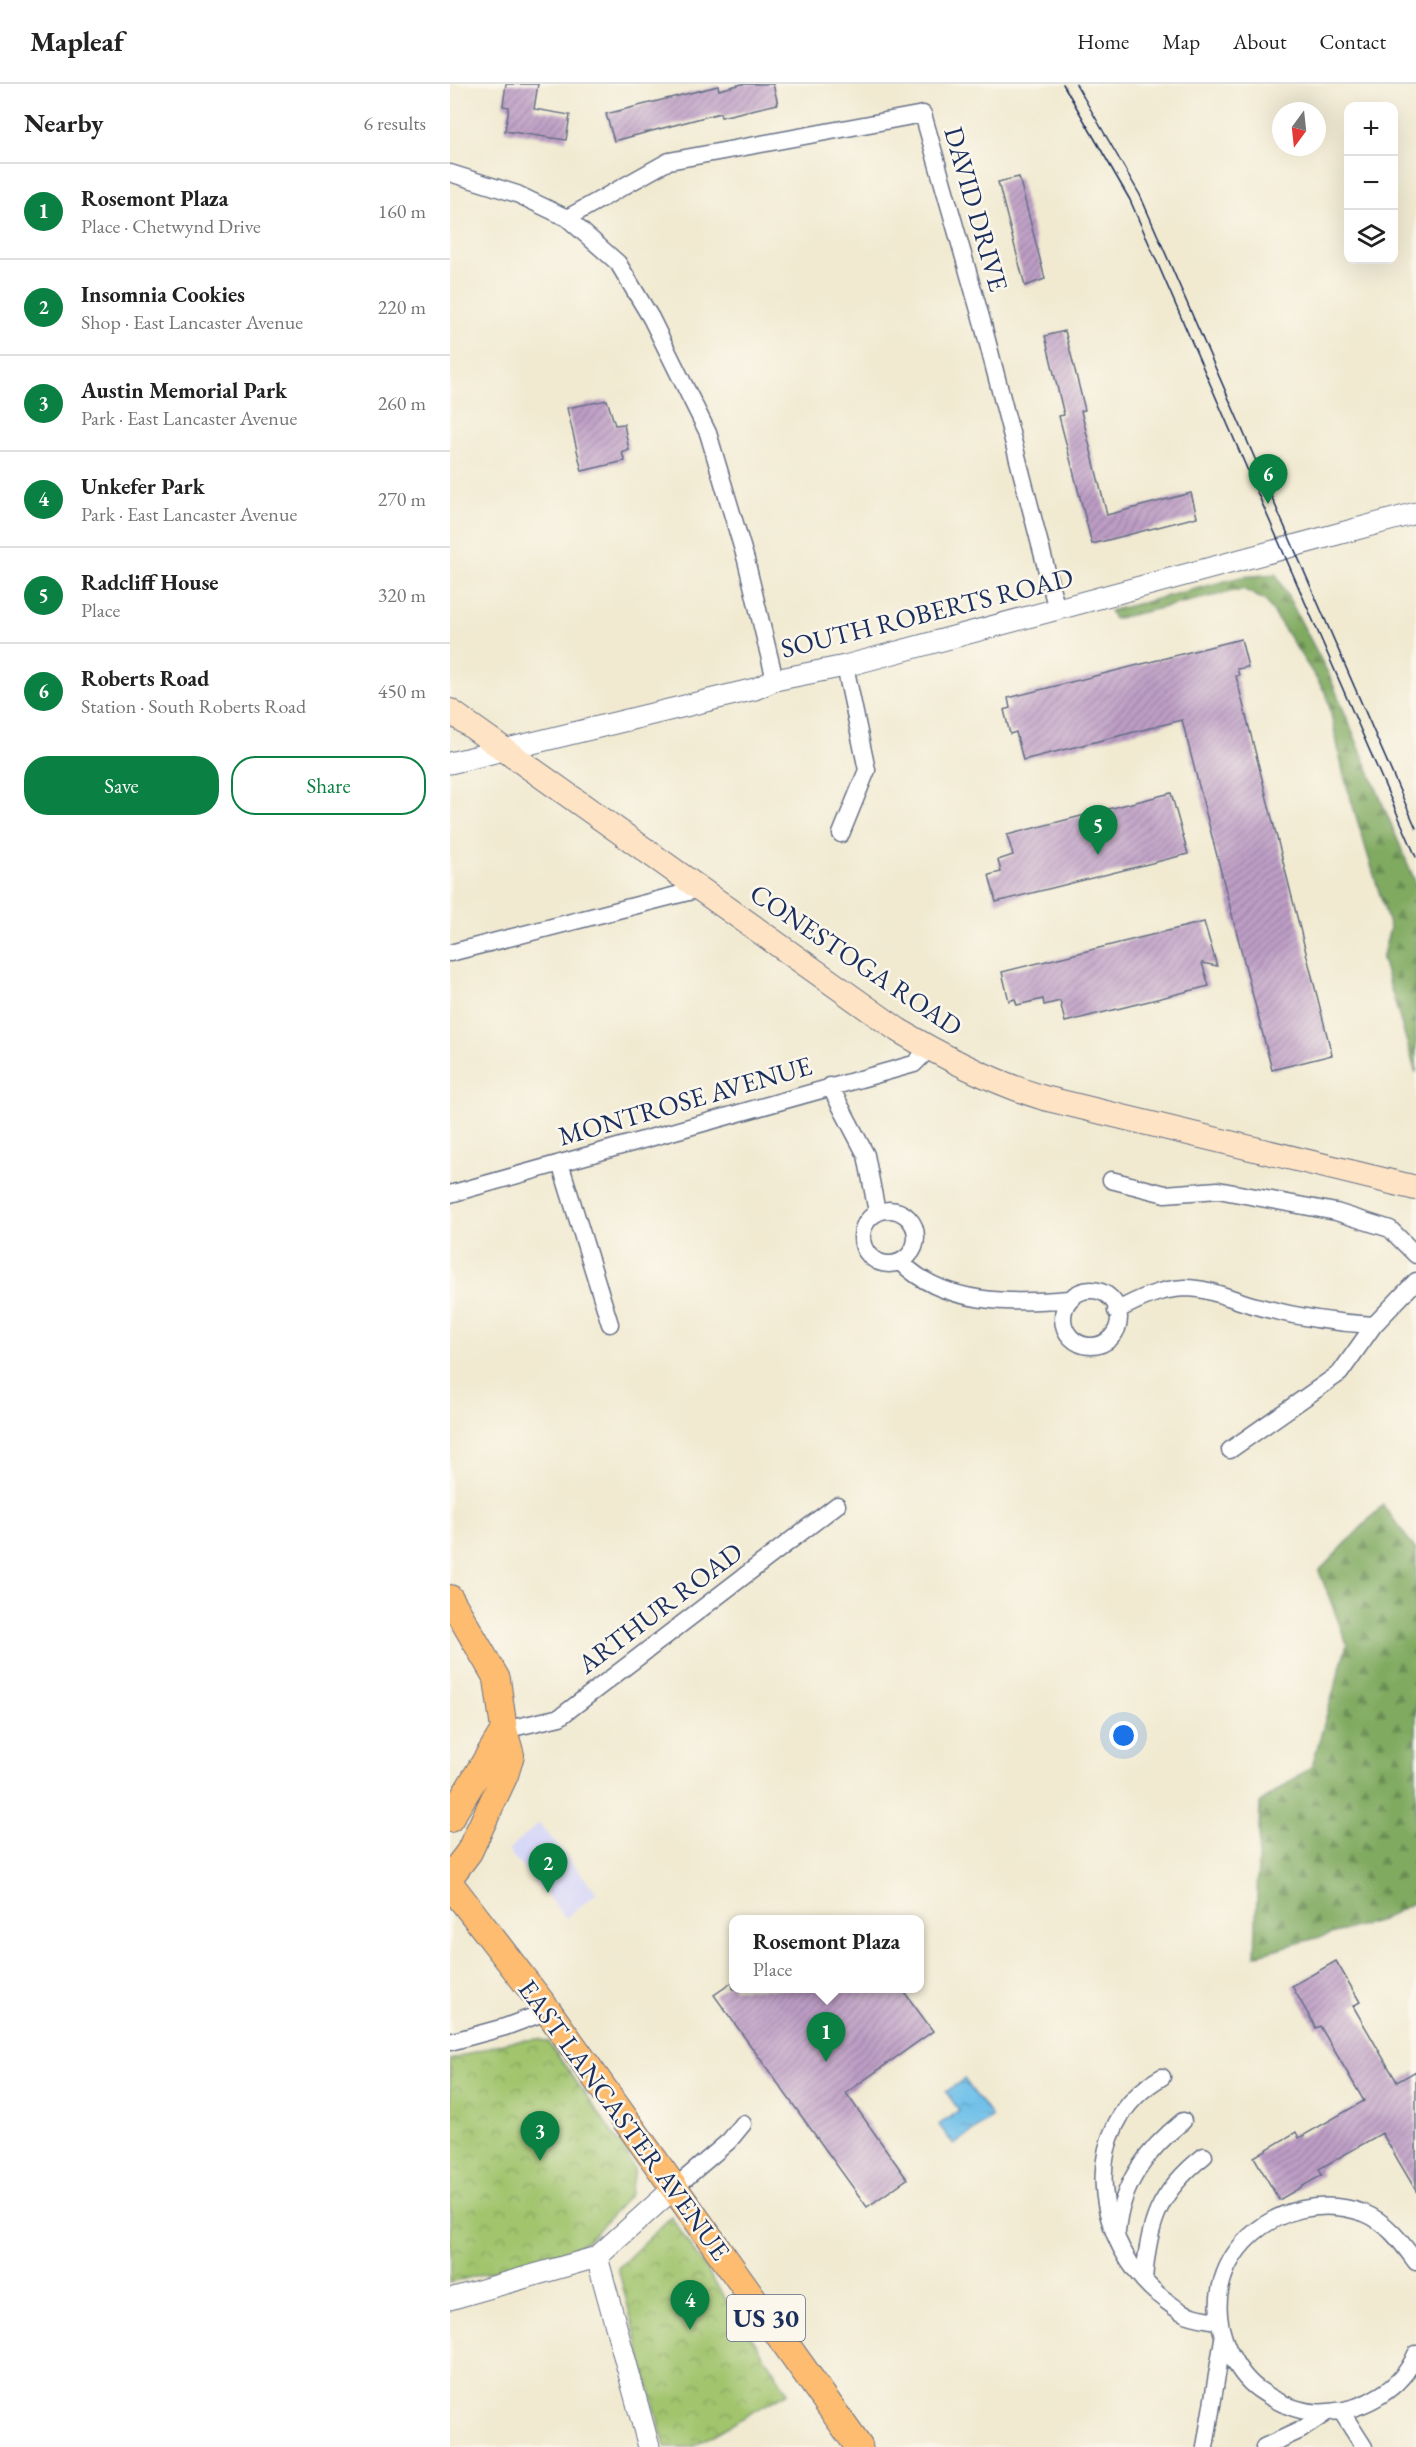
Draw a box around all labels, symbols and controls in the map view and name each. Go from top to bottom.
text: Mapleaf [30,23,124,59]
text: Home [1077,28,1129,55]
text: Map [1162,28,1200,55]
text: About [1233,28,1286,55]
text: Contact [1319,28,1386,55]
north arrow [1272,102,1326,156]
map controls [1344,102,1398,264]
button: + [1344,102,1398,156]
text: Nearby [24,106,104,140]
text: 6 results [363,110,426,136]
street label: DAVID DRIVE [936,122,1017,295]
button: − [1344,156,1398,210]
text: Rosemont Plaza [81,184,228,213]
text: 1 [38,198,49,224]
text: 160 m [378,198,426,224]
button: layers [1344,210,1398,264]
text: Place · Chetwynd Drive [81,213,261,239]
text: Insomnia Cookies [81,280,245,309]
text: 2 [38,294,49,320]
text: 220 m [378,294,426,320]
text: Shop · East Lancaster Avenue [81,309,303,335]
text: Austin Memorial Park [81,376,287,405]
text: 3 [38,390,49,416]
text: 260 m [378,390,426,416]
text: Park · East Lancaster Avenue [81,405,297,431]
pin: 6 [1248,454,1288,504]
text: Unkefer Park [81,472,205,501]
text: 4 [38,486,49,512]
text: 270 m [378,486,426,512]
text: Park · East Lancaster Avenue [81,501,297,527]
street label: SOUTH ROBERTS ROAD [777,559,1077,666]
text: Radcliff House [81,568,219,597]
text: 5 [38,582,49,608]
text: 320 m [378,582,426,608]
text: Place [81,597,120,623]
text: Roberts Road [81,664,209,693]
text: 6 [38,678,49,704]
text: 450 m [378,678,426,704]
text: Station · South Roberts Road [81,693,306,719]
button: Save [24,756,219,815]
button: Share [231,756,426,815]
pin: 5 [1078,806,1118,855]
street label: CONESTOGA ROAD [743,875,969,1044]
street label: MONTROSE AVENUE [554,1048,816,1153]
street label: ARTHUR ROAD [569,1534,749,1682]
your location [1109,1721,1138,1750]
pin: 2 [528,1844,568,1893]
popup [729,1915,924,1993]
text: Rosemont Plaza [753,1927,900,1956]
text: Place [753,1956,792,1982]
street label: EAST LANCASTER AVENUE [511,1972,738,2267]
pin: 1 [806,2012,845,2062]
pin: 3 [520,2112,560,2161]
pin: 4 [670,2280,710,2330]
road number: US 30 [727,2295,805,2341]

